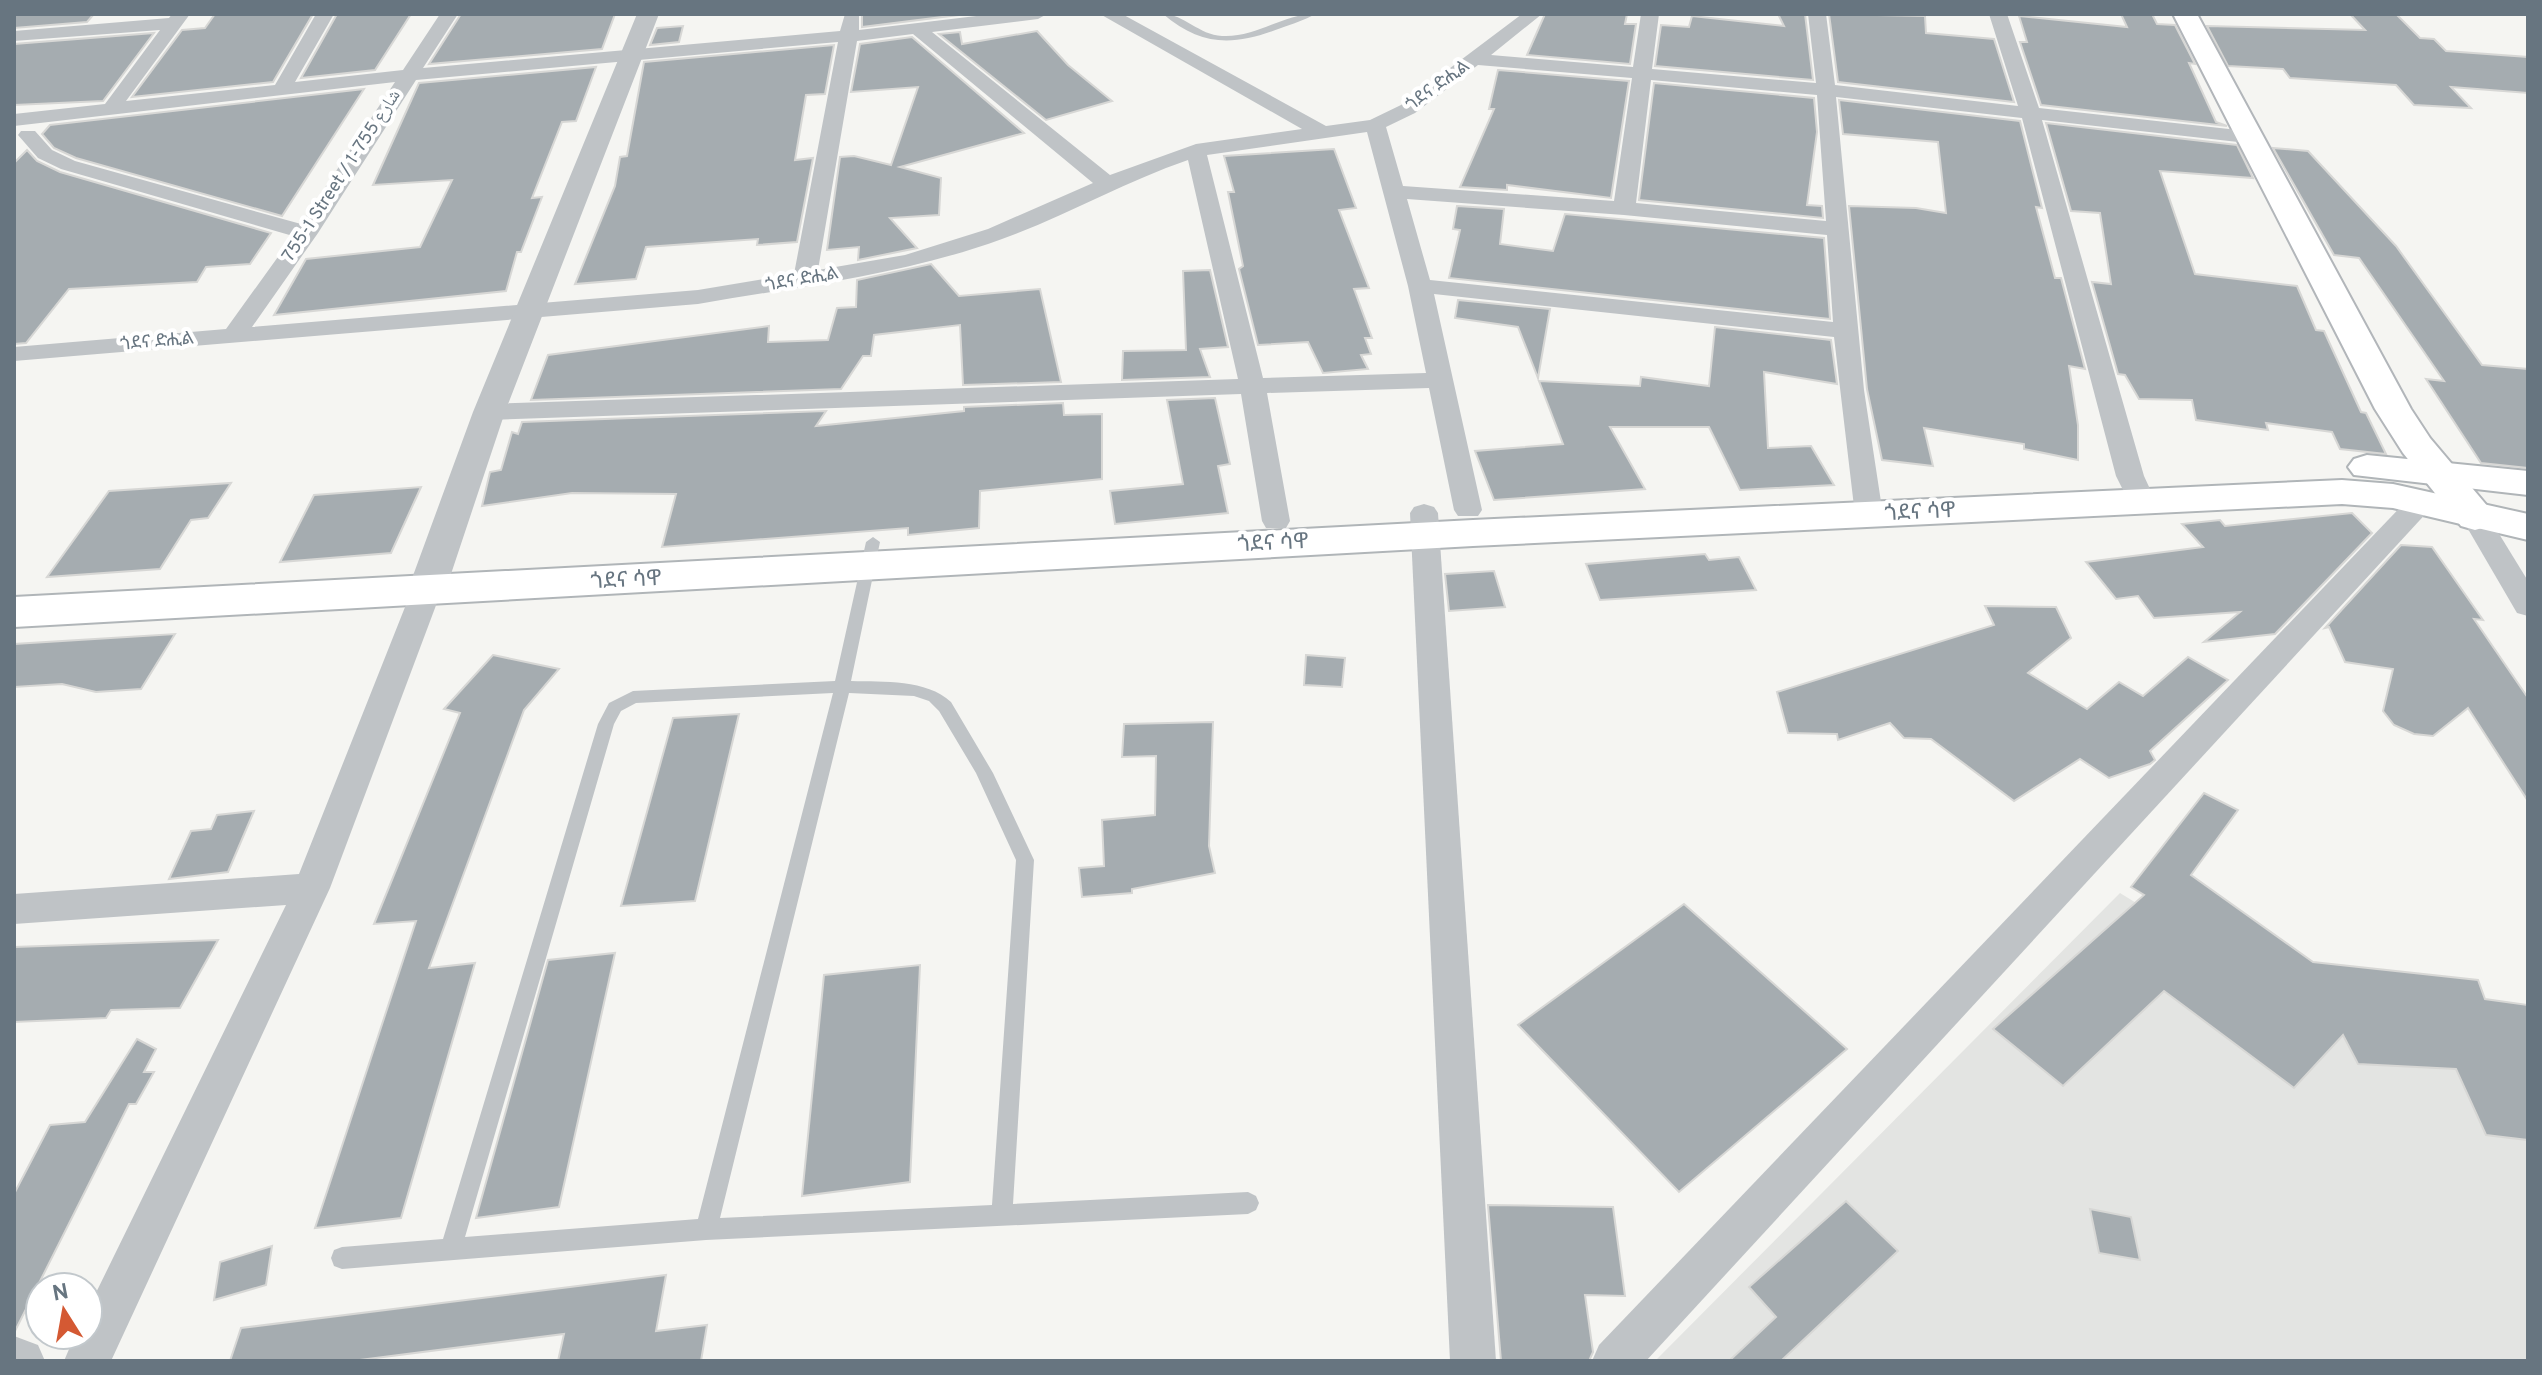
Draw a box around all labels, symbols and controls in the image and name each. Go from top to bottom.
street label: ጎደና ድሒል [1401,55,1475,117]
street label: 755-1 Street / شارع 755-1 [278,86,406,266]
street label: ጎደና ድሒል [764,262,840,298]
street label: ጎደና ድሒል [119,327,195,357]
street label: ጎደና ሳዋ [1884,498,1956,528]
street label: ጎደና ሳዋ [1237,529,1309,559]
street label: ጎደና ሳዋ [590,566,662,596]
north arrow [24,1271,104,1351]
text: N [50,1279,71,1309]

